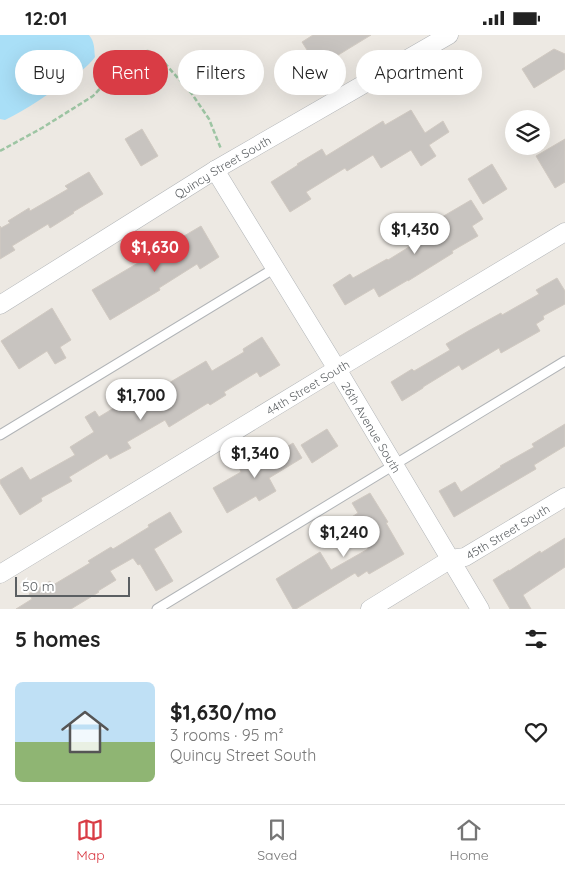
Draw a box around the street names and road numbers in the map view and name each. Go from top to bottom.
street label: Quincy Street South [171,132,273,201]
street label: 44th Street South [263,356,352,418]
street label: 26th Avenue South [339,379,404,475]
street label: 45th Street South [463,501,552,562]

